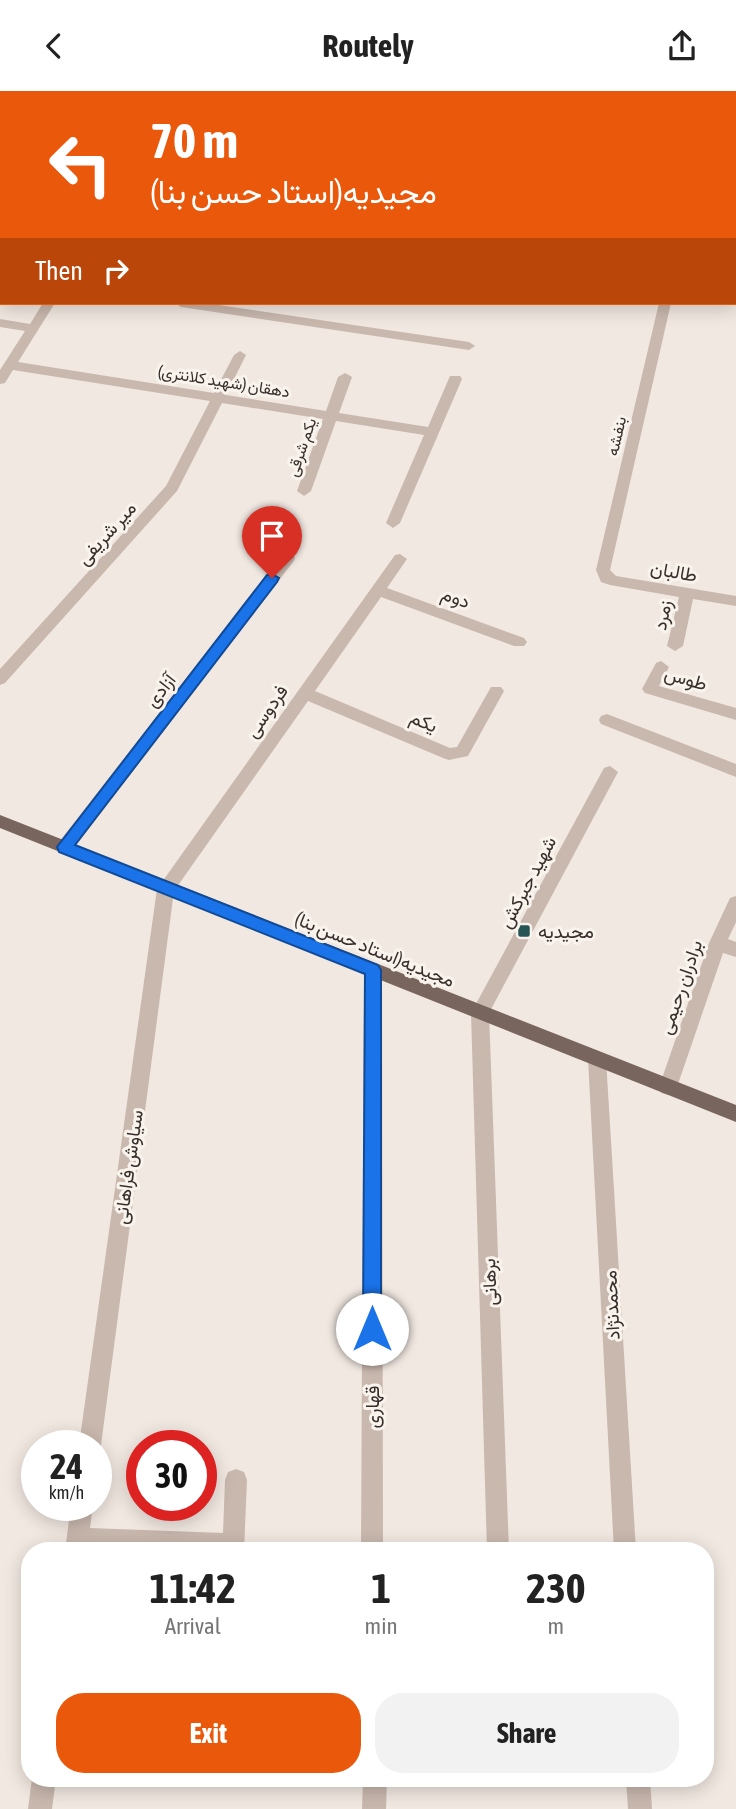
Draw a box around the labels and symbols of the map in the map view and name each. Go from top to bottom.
street label: دهقان (شهید کلانتری) [156,362,291,402]
street label: یکم شرقی [283,415,321,479]
street label: بنفشه [603,415,630,458]
street label: میر شریفی [72,497,141,570]
pin [242,506,302,578]
street label: طالبان [649,556,699,587]
street label: دوم [438,582,473,614]
street label: زمرد [648,598,677,632]
street label: طوس [662,661,710,696]
street label: آزادی [140,668,182,712]
street label: فردوسی [240,680,293,742]
street label: یکم [406,705,441,738]
street label: شهید جبرکش [494,832,561,932]
street label: مجیدیه(استاد حسن بنا) [292,907,458,992]
place label: مجیدیه [538,920,594,943]
marker: مجیدیه [516,923,532,939]
street label: برادران رحیمی [654,937,707,1037]
street label: سیاوش فراهانی [109,1108,148,1226]
street label: برهانی [477,1258,502,1306]
street label: محمدنژاد [598,1270,625,1340]
position arrow [335,1292,409,1366]
street label: قهاری [361,1385,384,1429]
speed limit sign: 30 [126,1430,217,1521]

